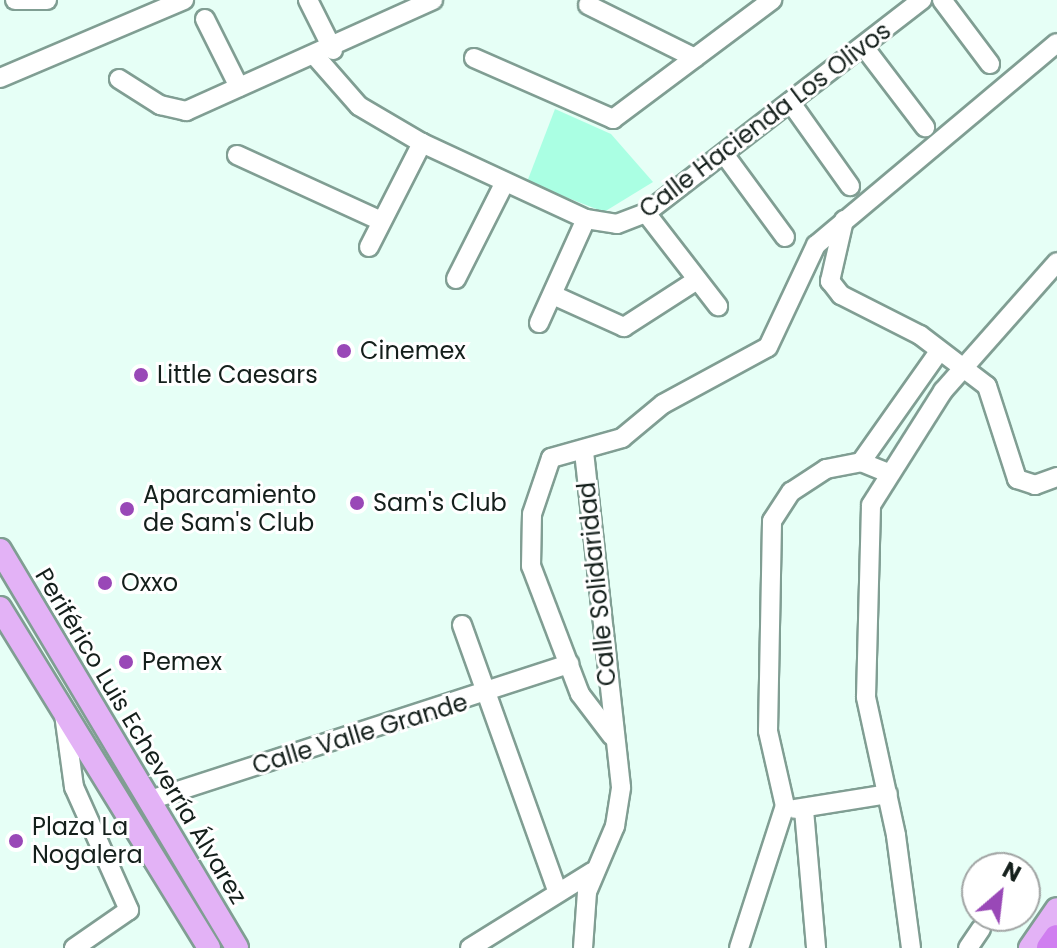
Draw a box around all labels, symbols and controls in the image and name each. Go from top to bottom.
street label: Calle Hacienda Los Olivos [634,16,896,224]
place label: Cinemex [360,337,466,365]
marker: Cinemex [335,342,353,360]
place label: Little Caesars [157,361,318,389]
marker: Little Caesars [132,366,150,384]
place label: Aparcamiento de Sam's Club [143,481,316,537]
street label: Calle Solidaridad [572,481,622,687]
place label: Sam's Club [373,489,507,517]
marker: Sam's Club [348,494,366,512]
marker: Aparcamiento de Sam's Club [118,500,136,518]
street label: Periférico Luis Echeverría Álvarez [29,563,253,909]
place label: Oxxo [121,569,178,597]
marker: Oxxo [96,574,114,592]
place label: Pemex [142,648,222,676]
marker: Pemex [117,653,135,671]
street label: Calle Valle Grande [249,688,471,780]
place label: Plaza La Nogalera [32,813,143,869]
marker: Plaza La Nogalera [7,832,25,850]
north arrow [961,852,1041,932]
text: N [997,855,1026,890]

